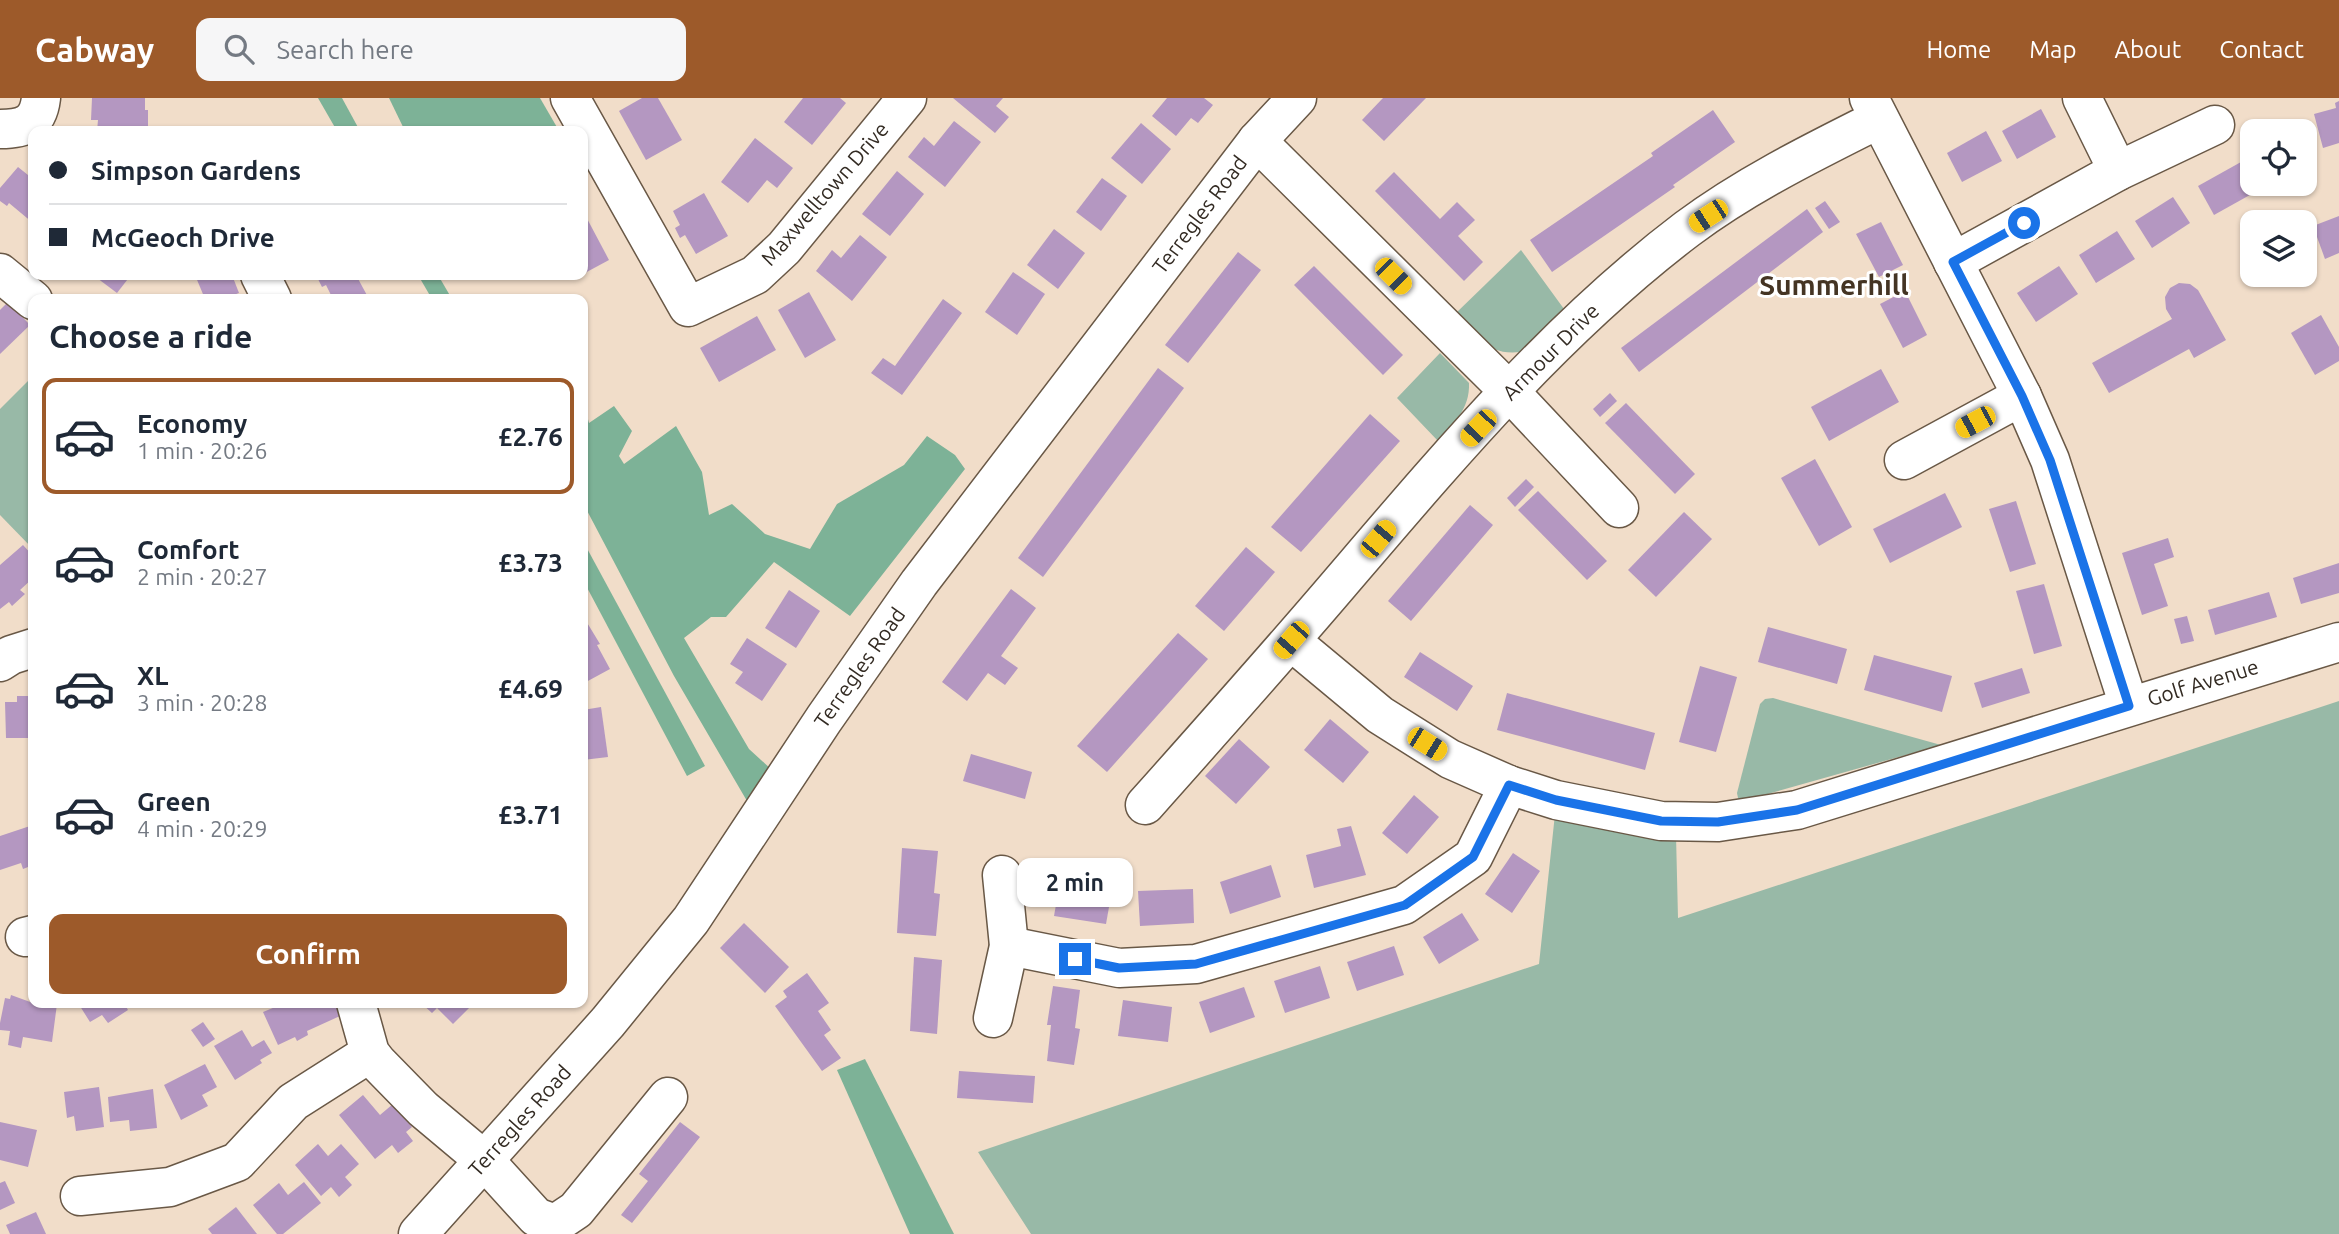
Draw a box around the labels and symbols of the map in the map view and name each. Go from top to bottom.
street label: Maxwelltown Drive [756,117,893,270]
street label: Terregles Road [1147,151,1251,278]
car [1685,196,1732,236]
route start [2008,207,2040,239]
car [1371,254,1416,298]
district label: Summerhill [1759,269,1909,300]
street label: Armour Drive [1497,298,1603,404]
car [1952,403,1999,441]
car [1456,405,1501,451]
car [1357,516,1400,562]
street label: Terregles Road [809,603,910,732]
car [1270,617,1313,663]
street label: Golf Avenue [2144,654,2261,710]
car [1404,724,1451,764]
callout: 2 min [1017,858,1133,906]
route end [1059,943,1091,975]
street label: Terregles Road [463,1060,575,1181]

